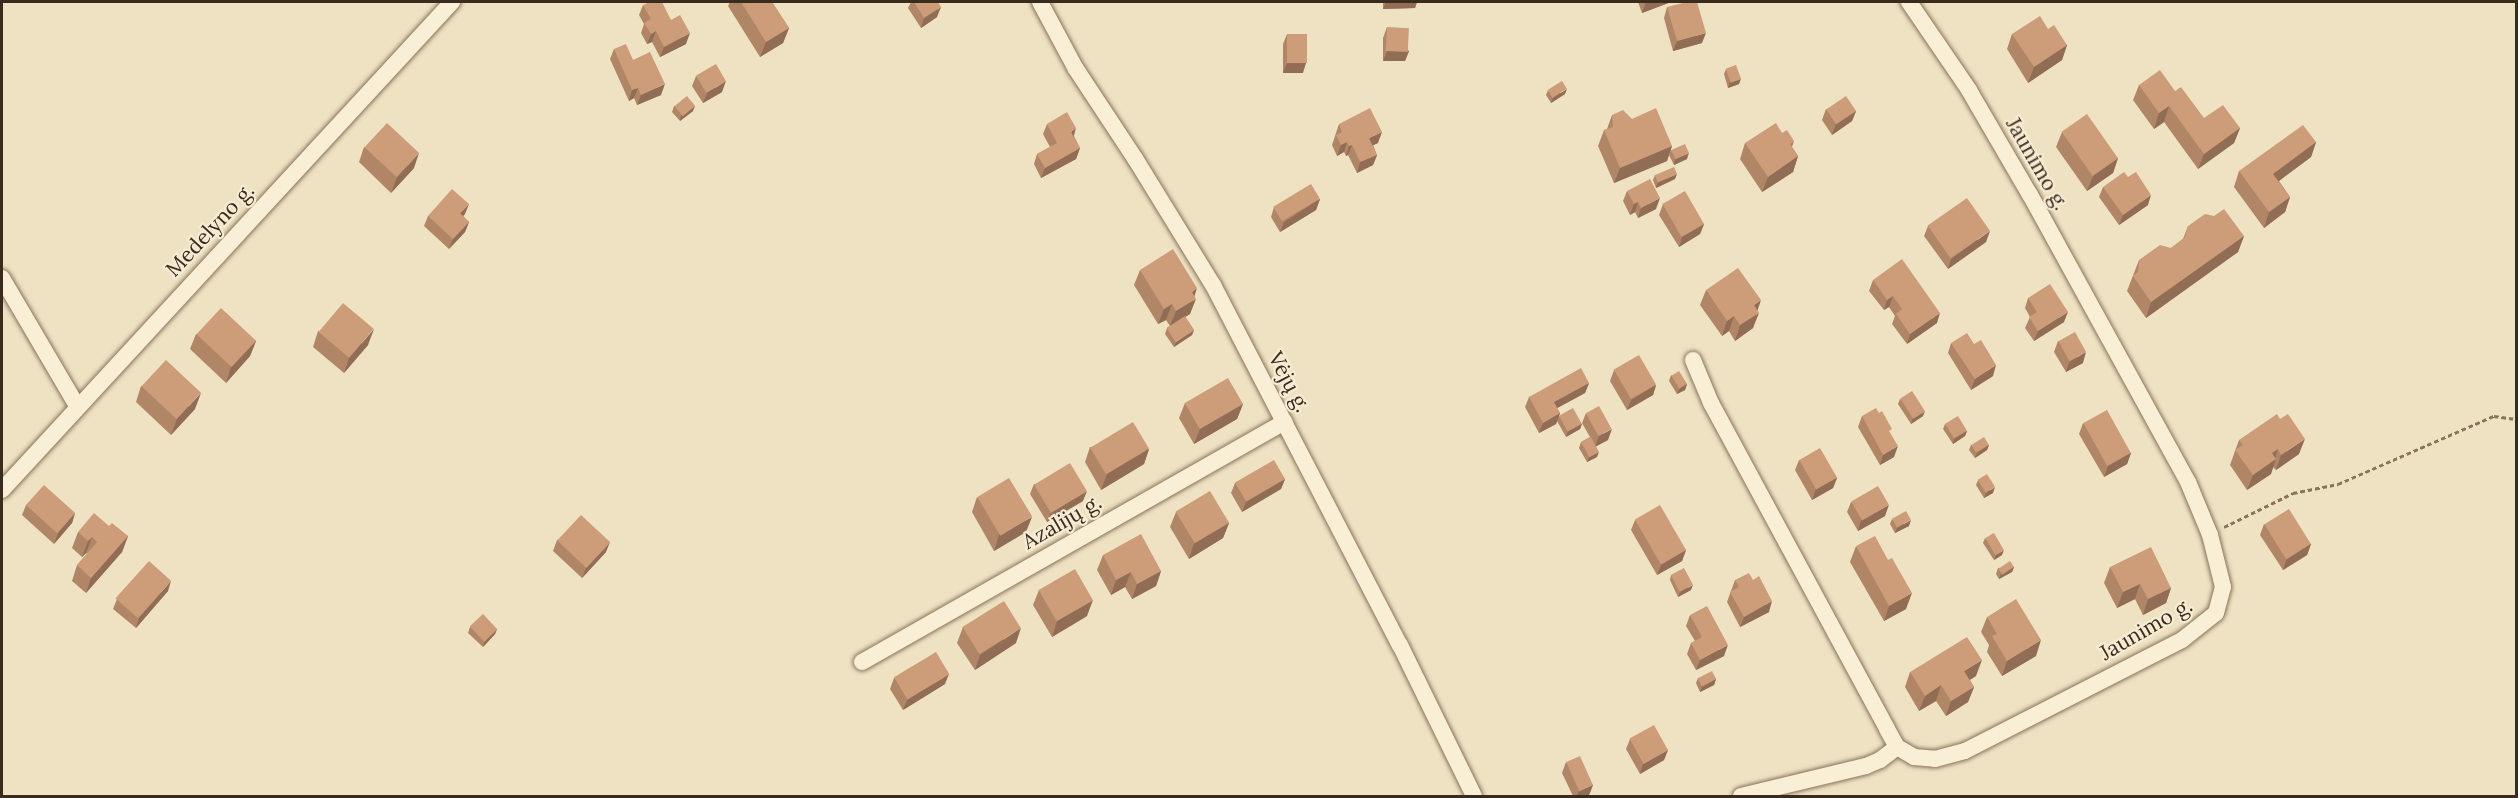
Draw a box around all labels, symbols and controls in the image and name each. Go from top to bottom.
street label: Jaunimo g. [2000,113,2074,215]
street label: Medelyno g. [160,178,260,282]
street label: Vėjų g. [1263,348,1315,416]
street label: Azalijų g. [1018,489,1106,555]
street label: Jaunimo g. [2095,592,2197,666]

